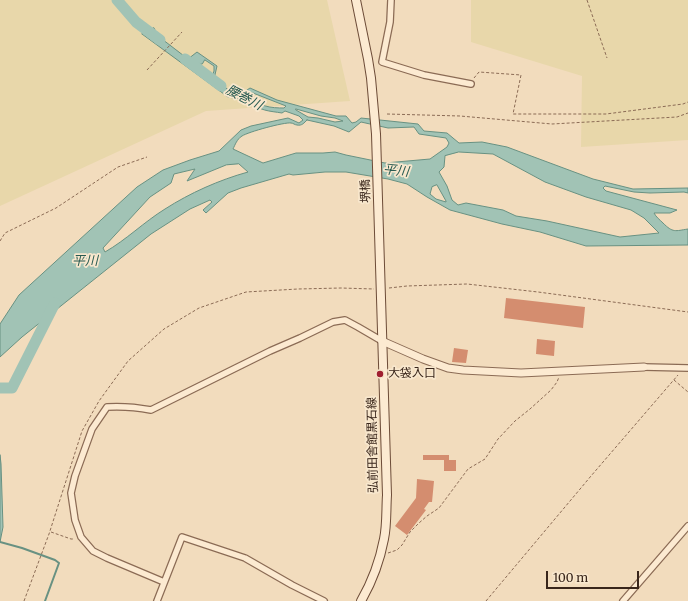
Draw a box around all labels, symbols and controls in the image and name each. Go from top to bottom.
water label: 腰巻川 [223,82,265,114]
water label: 平川 [382,162,410,180]
street label: 堺橋 [358,179,374,203]
water label: 平川 [72,253,98,269]
place label: 大袋入口 [388,367,436,381]
marker: 大袋入口 [375,369,385,379]
street label: 弘前田舎館黒石線 [365,397,381,493]
scale bar [548,563,641,589]
text: 100 m [553,570,588,585]

